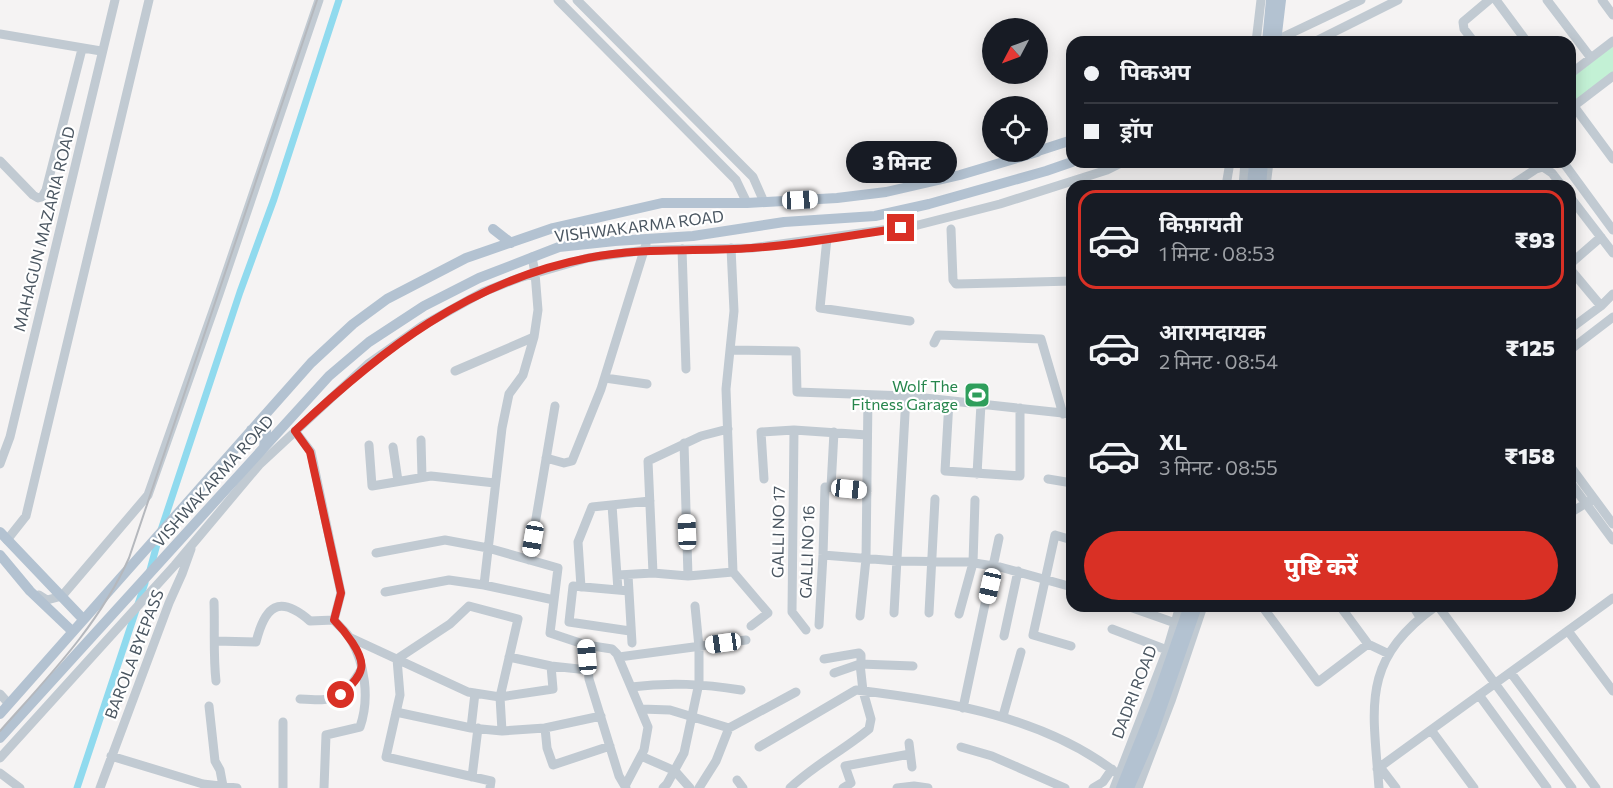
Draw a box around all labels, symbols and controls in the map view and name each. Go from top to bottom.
north arrow [982,18,1048,84]
map controls [982,18,1048,162]
text: पिकअप [1120,58,1191,85]
button: locate [982,96,1048,162]
text: ड्रॉप [1120,116,1153,143]
street label: MAHAGUN MAZARIA ROAD [9,124,78,333]
callout: 3 मिनट [846,141,956,183]
text: 3 मिनट [872,150,931,174]
car [782,190,818,210]
street label: VISHWAKARMA ROAD [553,206,725,245]
text: किफ़ायती [1159,210,1243,237]
icon: car [1087,213,1141,267]
route end [887,214,914,241]
text: ₹93 [1515,226,1555,253]
text: 1 मिनट · 08:53 [1159,241,1275,265]
text: आरामदायक [1159,318,1266,345]
icon: car [1087,321,1141,375]
text: ₹125 [1505,334,1555,361]
text: 2 मिनट · 08:54 [1159,349,1278,373]
place label: Wolf The Fitness Garage [851,376,958,413]
sports icon: Wolf The Fitness Garage [962,380,992,410]
street label: VISHWAKARMA ROAD [148,411,277,551]
text: XL [1159,428,1187,455]
icon: car [1087,429,1141,483]
text: ₹158 [1504,442,1555,469]
text: 3 मिनट · 08:55 [1159,455,1278,479]
car [830,478,868,500]
street label: GALLI NO 17 [767,486,788,578]
street label: GALLI NO 16 [795,505,818,599]
car [677,514,697,550]
car [521,520,545,558]
button: पुष्टि करें [1084,531,1558,600]
car [977,566,1003,606]
street label: BAROLA BYEPASS [100,586,167,721]
car [704,632,742,654]
car [576,638,598,676]
street label: DADRI ROAD [1107,643,1160,741]
route start [327,681,354,708]

